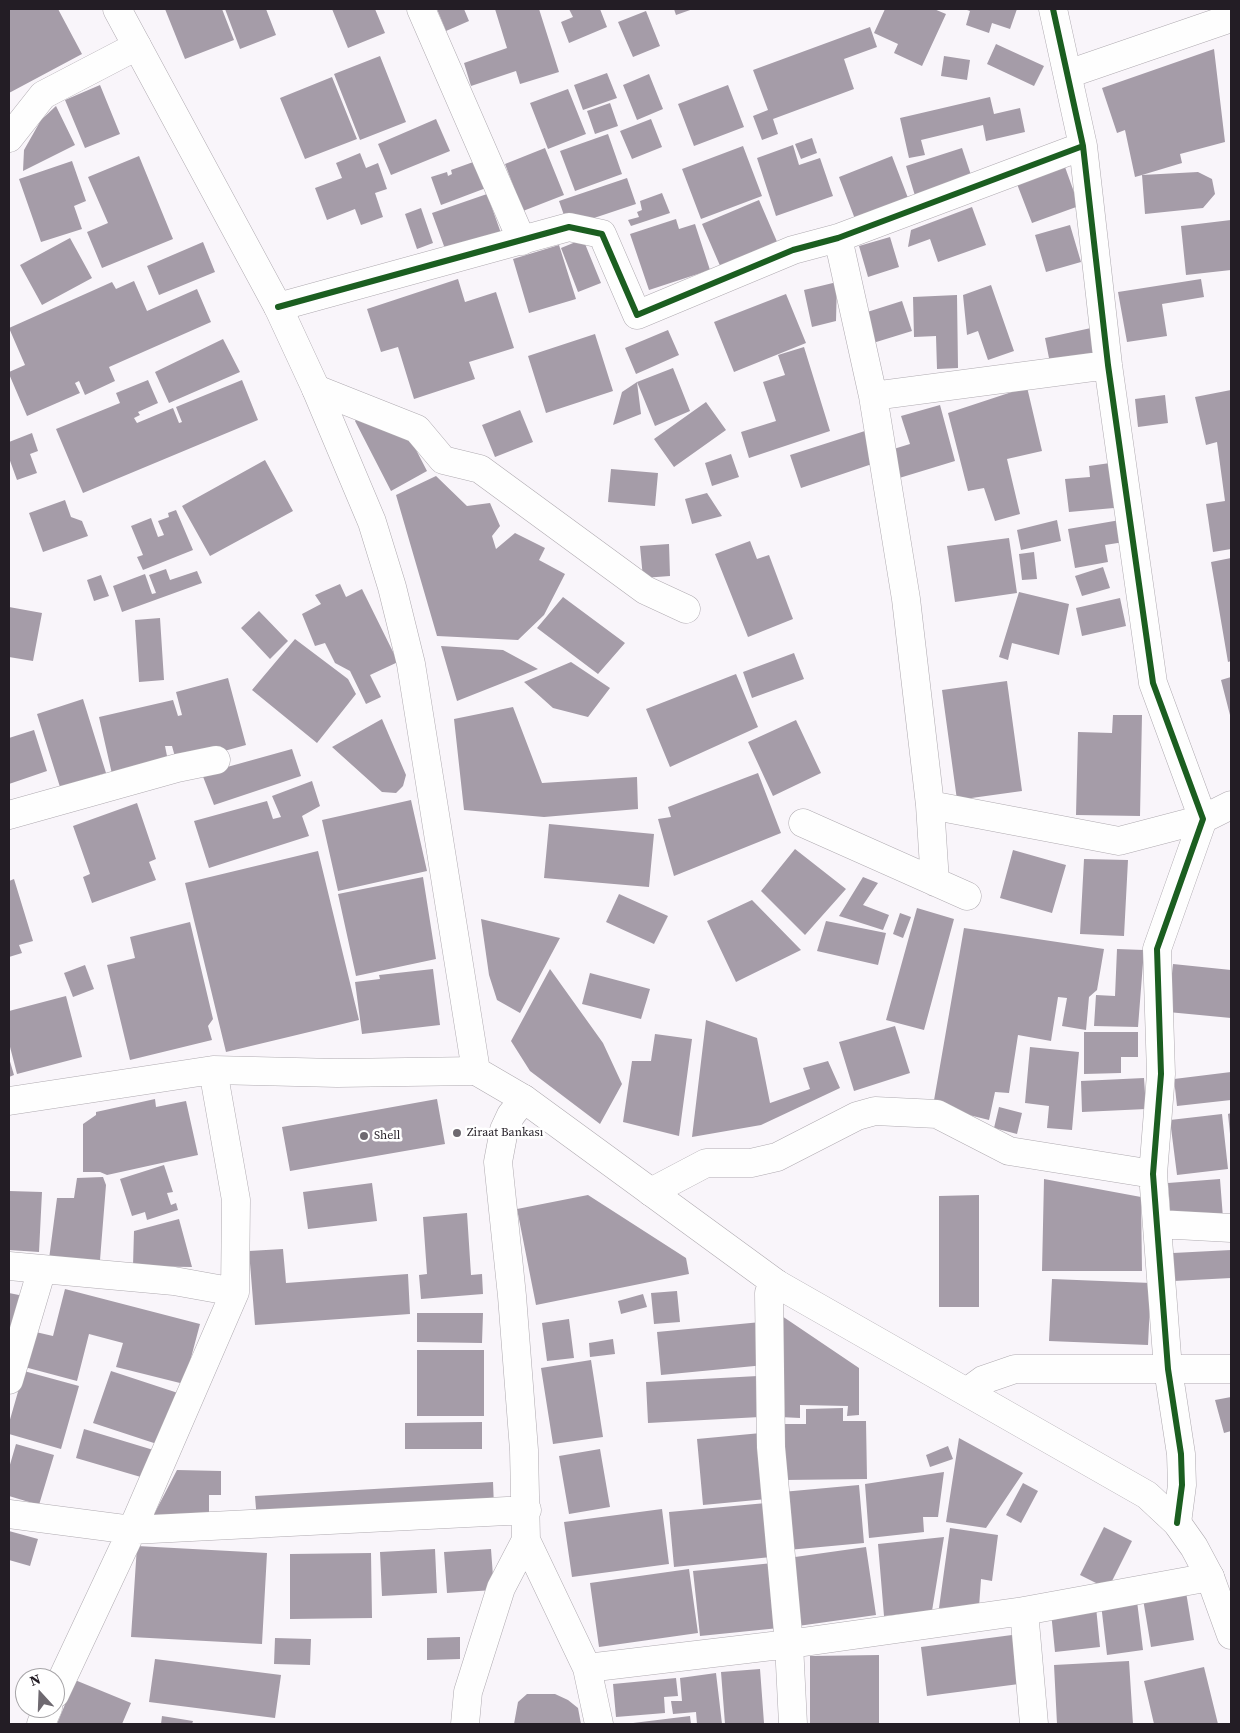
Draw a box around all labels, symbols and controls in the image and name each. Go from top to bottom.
place label: Ziraat Bankası [467,1126,543,1140]
marker: Ziraat Bankası [451,1127,463,1139]
place label: Shell [374,1129,400,1143]
marker: Shell [358,1130,370,1142]
north arrow [15,1668,65,1718]
text: N [27,1669,43,1691]

